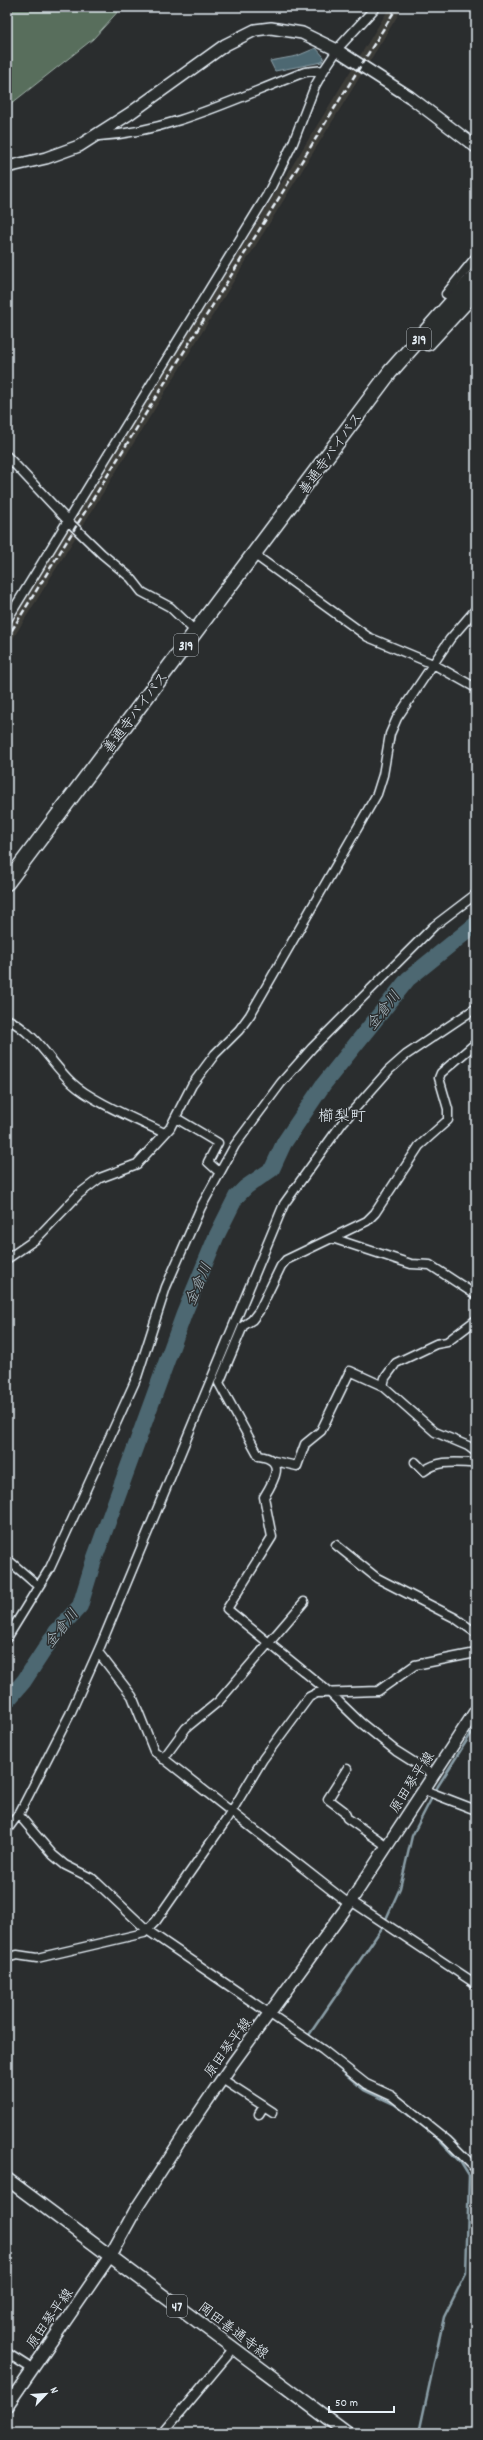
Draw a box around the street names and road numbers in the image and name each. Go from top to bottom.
road number: 319 [407,328,431,350]
street label: 善通寺バイパス [295,409,368,500]
road number: 319 [174,634,198,656]
street label: 善通寺バイパス [99,668,174,758]
street label: 原田琴平線 [385,1748,440,1818]
street label: 原田琴平線 [200,2014,257,2082]
street label: 原田琴平線 [22,2285,79,2354]
road number: 47 [167,2295,187,2317]
street label: 岡田善通寺線 [193,2298,272,2365]

